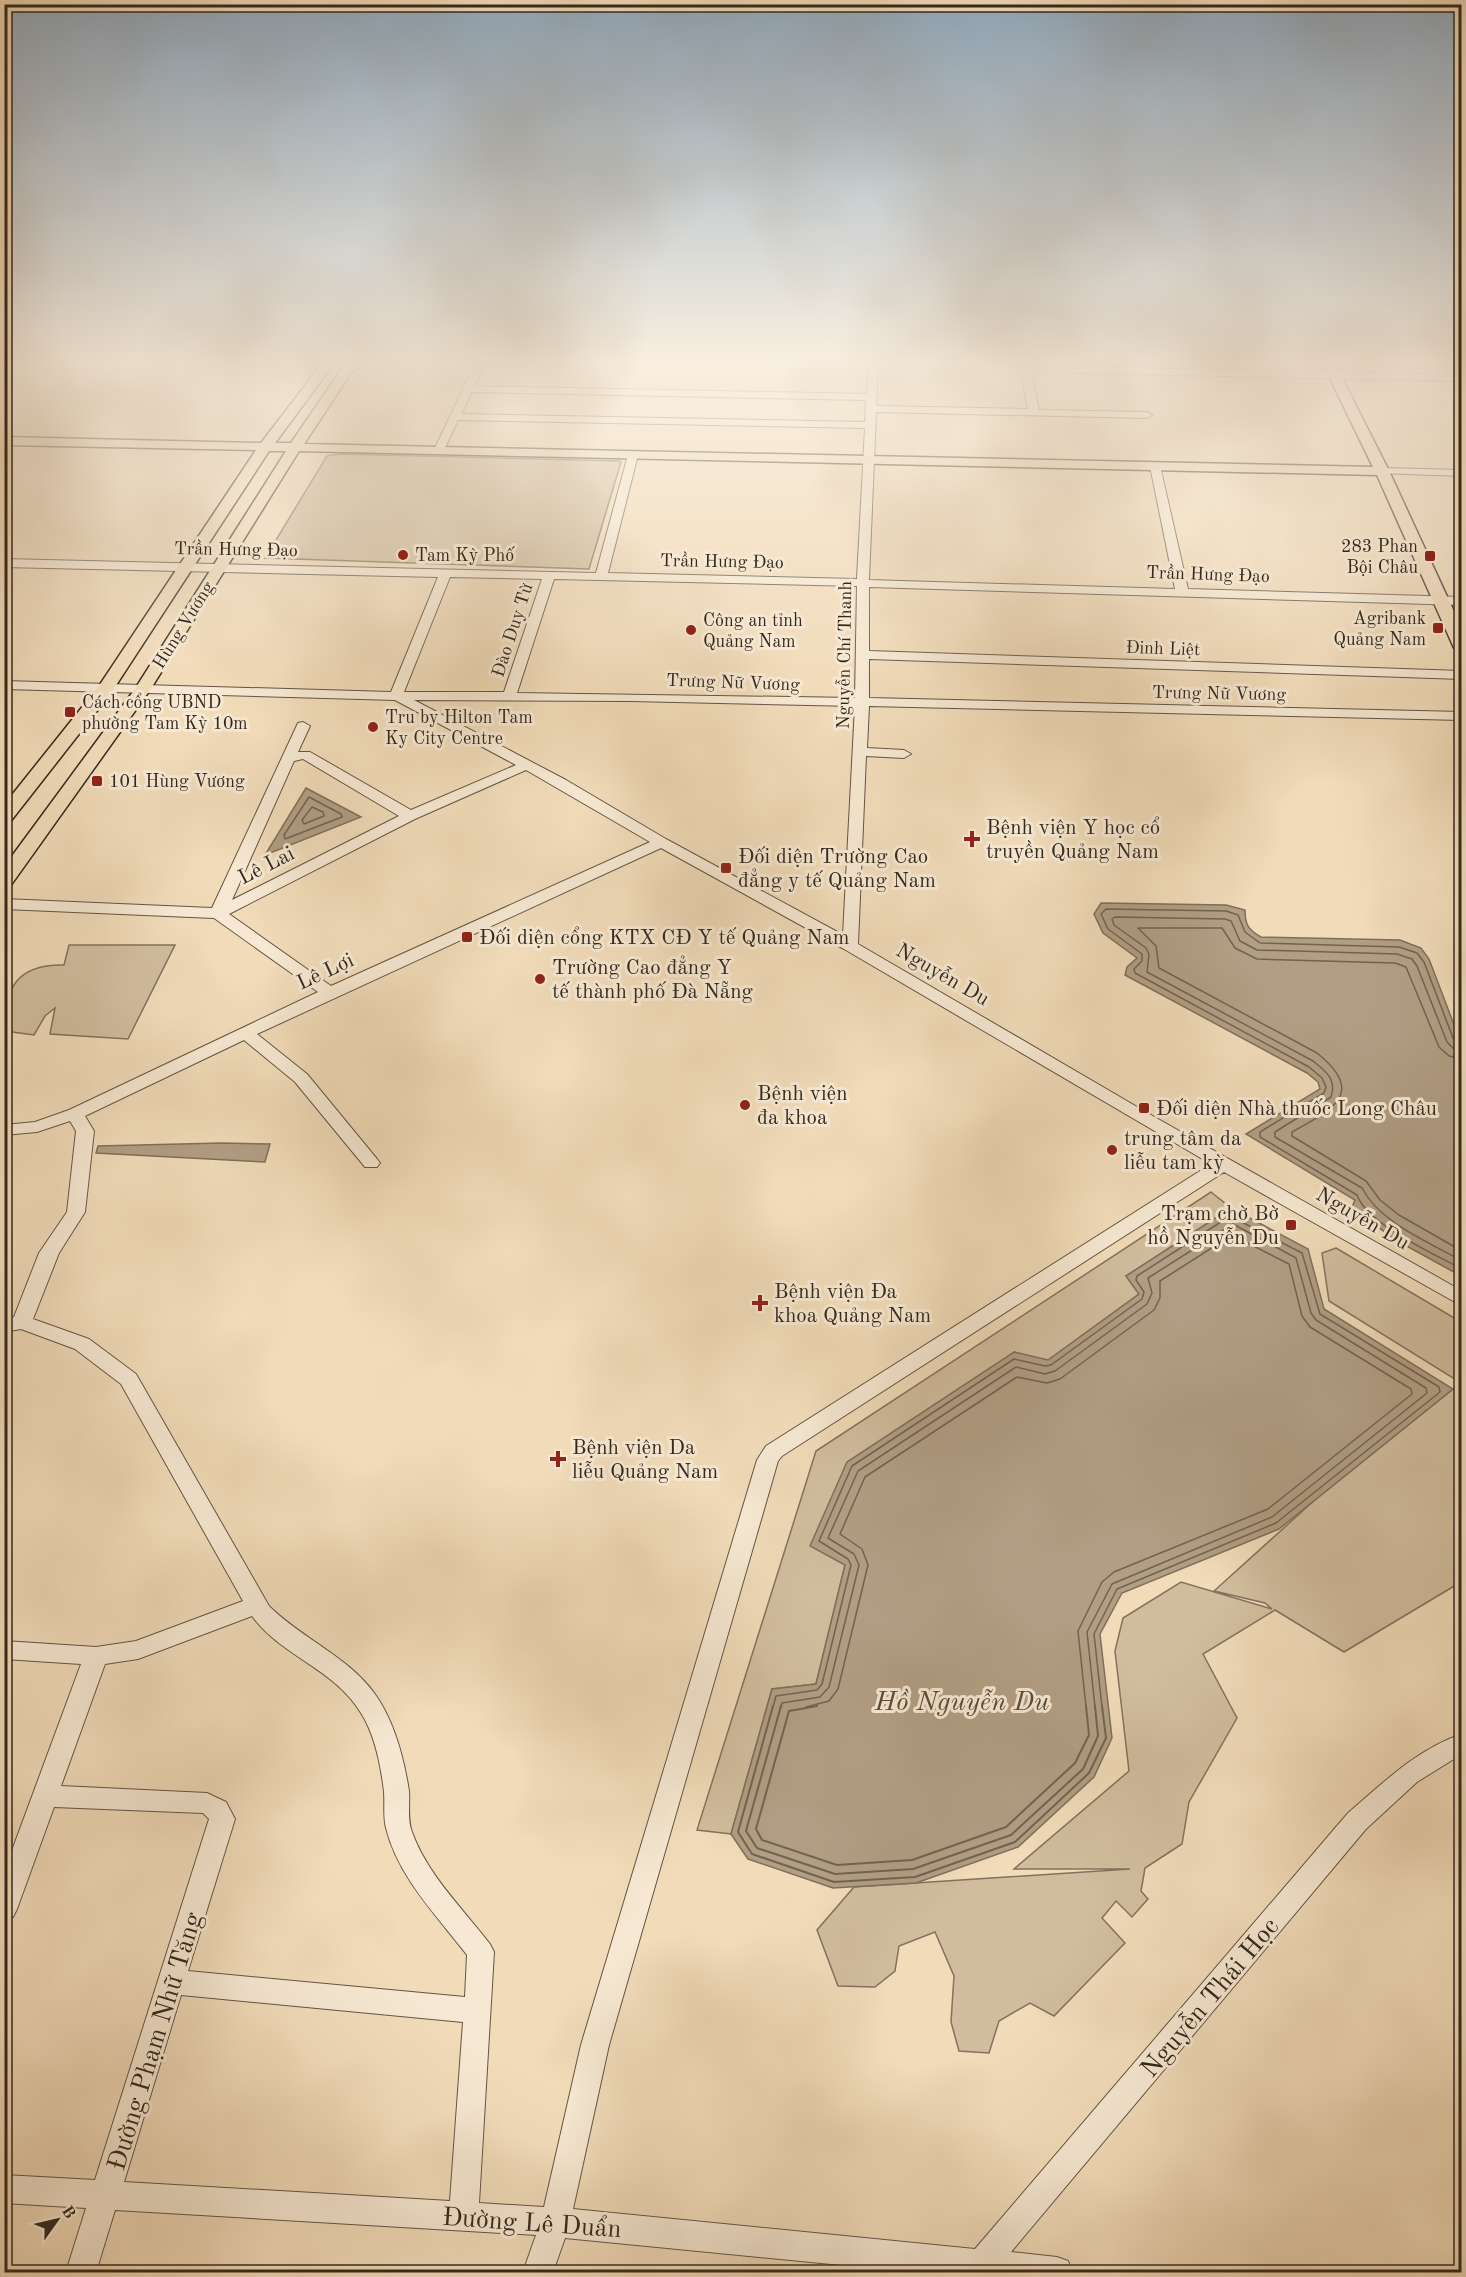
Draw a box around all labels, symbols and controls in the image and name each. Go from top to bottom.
street label: Trần Hưng Đạo [174,537,298,560]
place label: 283 Phan Bội Châu [1341,538,1418,577]
place label: Tam Kỳ Phố [415,546,515,565]
marker: Tam Kỳ Phố [396,548,410,562]
street label: Trần Hưng Đạo [660,549,784,572]
marker: 283 Phan Bội Châu [1423,549,1437,563]
street label: Trần Hưng Đạo [1146,561,1270,586]
street label: Hùng Vương [150,578,218,672]
street label: Nguyễn Chí Thanh [833,580,855,729]
street label: Đào Duy Từ [489,581,537,679]
place label: Agribank Quảng Nam [1333,610,1426,649]
place label: Công an tỉnh Quảng Nam [703,612,803,651]
marker: Agribank Quảng Nam [1431,621,1445,635]
marker: Công an tỉnh Quảng Nam [684,623,698,637]
street label: Đinh Liệt [1125,639,1201,659]
street label: Trưng Nữ Vương [666,672,800,694]
street label: Trưng Nữ Vương [1152,684,1286,704]
place label: Cách cổng UBND phường Tam Kỳ 10m [82,692,248,733]
marker: Cách cổng UBND phường Tam Kỳ 10m [63,705,77,719]
place label: Tru by Hilton Tam Ky City Centre [385,709,533,748]
marker: Tru by Hilton Tam Ky City Centre [366,720,380,734]
place label: 101 Hùng Vương [109,773,245,791]
marker: 101 Hùng Vương [90,774,104,788]
place label: Bệnh viện Y học cổ truyền Quảng Nam [986,816,1160,863]
marker: Bệnh viện Y học cổ truyền Quảng Nam [963,830,981,848]
street label: Lê Lai [235,843,298,889]
place label: Đối diện Trường Cao đẳng y tế Quảng Nam [738,846,936,892]
marker: Đối diện Trường Cao đẳng y tế Quảng Nam [719,861,733,875]
place label: Đối diện cổng KTX CĐ Y tế Quảng Nam [479,926,849,949]
marker: Đối diện cổng KTX CĐ Y tế Quảng Nam [460,930,474,944]
street label: Nguyễn Du [892,938,994,1010]
street label: Lê Lợi [294,950,357,995]
place label: Trường Cao đẳng Y tế thành phố Đà Nẵng [552,955,754,1003]
marker: Trường Cao đẳng Y tế thành phố Đà Nẵng [533,972,547,986]
place label: Bệnh viện đa khoa [757,1084,848,1129]
marker: Bệnh viện đa khoa [738,1098,752,1112]
place label: Đối diện Nhà thuốc Long Châu [1156,1098,1437,1120]
marker: Đối diện Nhà thuốc Long Châu [1137,1101,1151,1115]
place label: trung tâm da liễu tam kỳ [1124,1129,1241,1174]
marker: trung tâm da liễu tam kỳ [1105,1143,1119,1157]
street label: Nguyễn Du [1312,1182,1414,1254]
place label: Trạm chờ Bờ hồ Nguyễn Du [1147,1204,1279,1249]
marker: Trạm chờ Bờ hồ Nguyễn Du [1284,1218,1298,1232]
place label: Bệnh viện Đa khoa Quảng Nam [774,1282,931,1327]
marker: Bệnh viện Đa khoa Quảng Nam [751,1294,769,1312]
place label: Bệnh viện Da liễu Quảng Nam [572,1438,718,1483]
marker: Bệnh viện Da liễu Quảng Nam [549,1450,567,1468]
water label: Hồ Nguyễn Du [874,1688,1049,1716]
street label: Đường Phạm Nhữ Tăng [104,1909,208,2174]
street label: Nguyễn Thái Học [1135,1912,1285,2083]
north arrow [27,2190,87,2250]
text: B [58,2204,78,2222]
street label: Đường Lê Duẩn [441,2204,623,2243]

